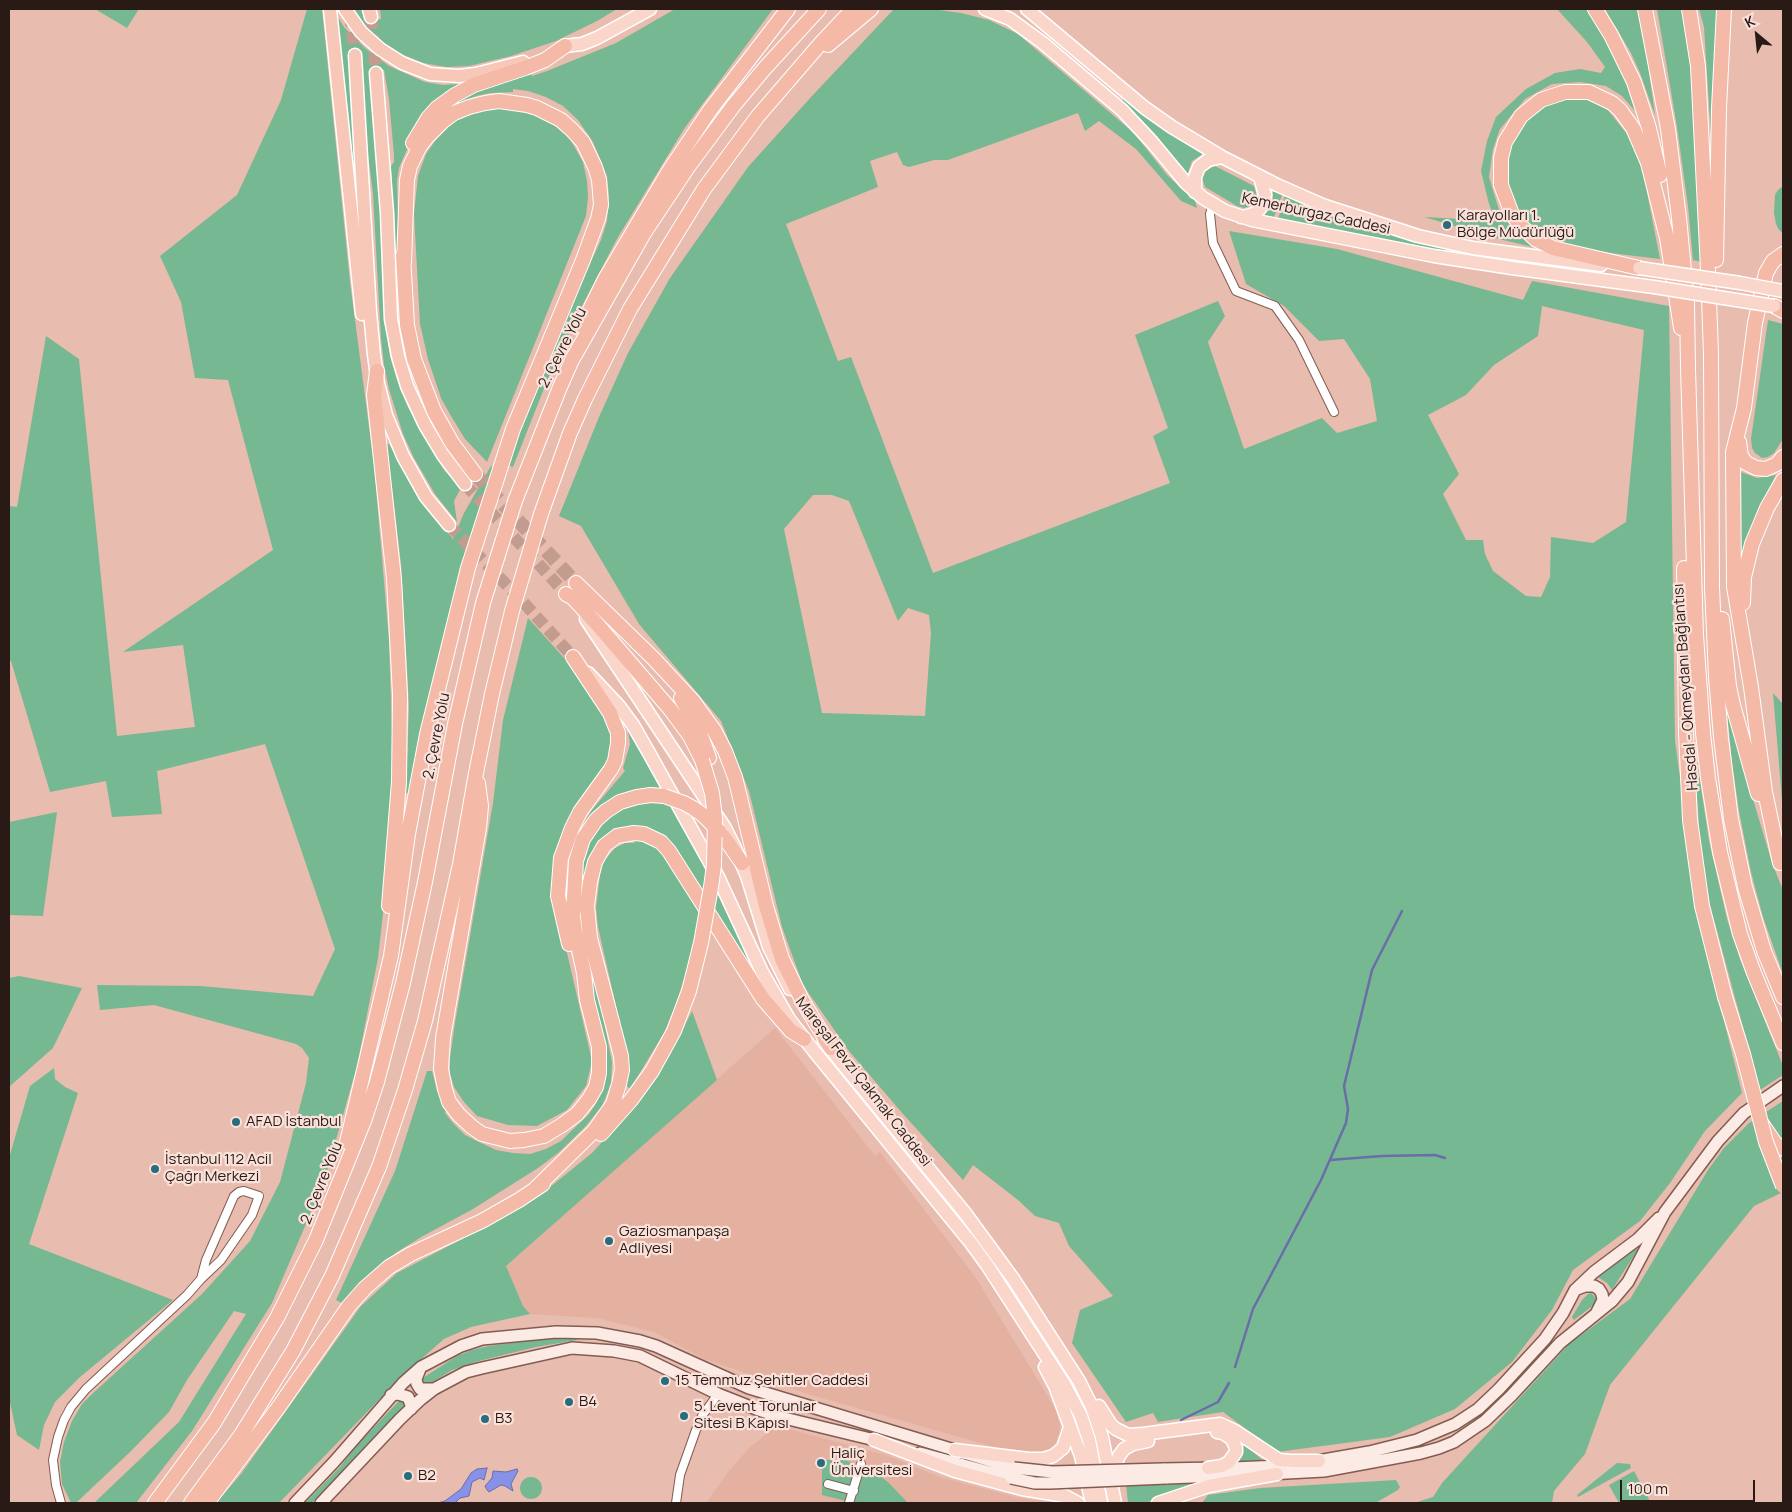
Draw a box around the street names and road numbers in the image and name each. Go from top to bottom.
street label: Kemerburgaz Caddesi [1240,189,1392,239]
street label: 2. Çevre Yolu [535,305,591,391]
street label: Hasdal - Okmeydanı Bağlantısı [1670,583,1702,791]
street label: 2. Çevre Yolu [420,691,454,781]
street label: Mareşal Fevzi Çakmak Caddesi [791,994,935,1170]
street label: 2. Çevre Yolu [297,1139,347,1227]

